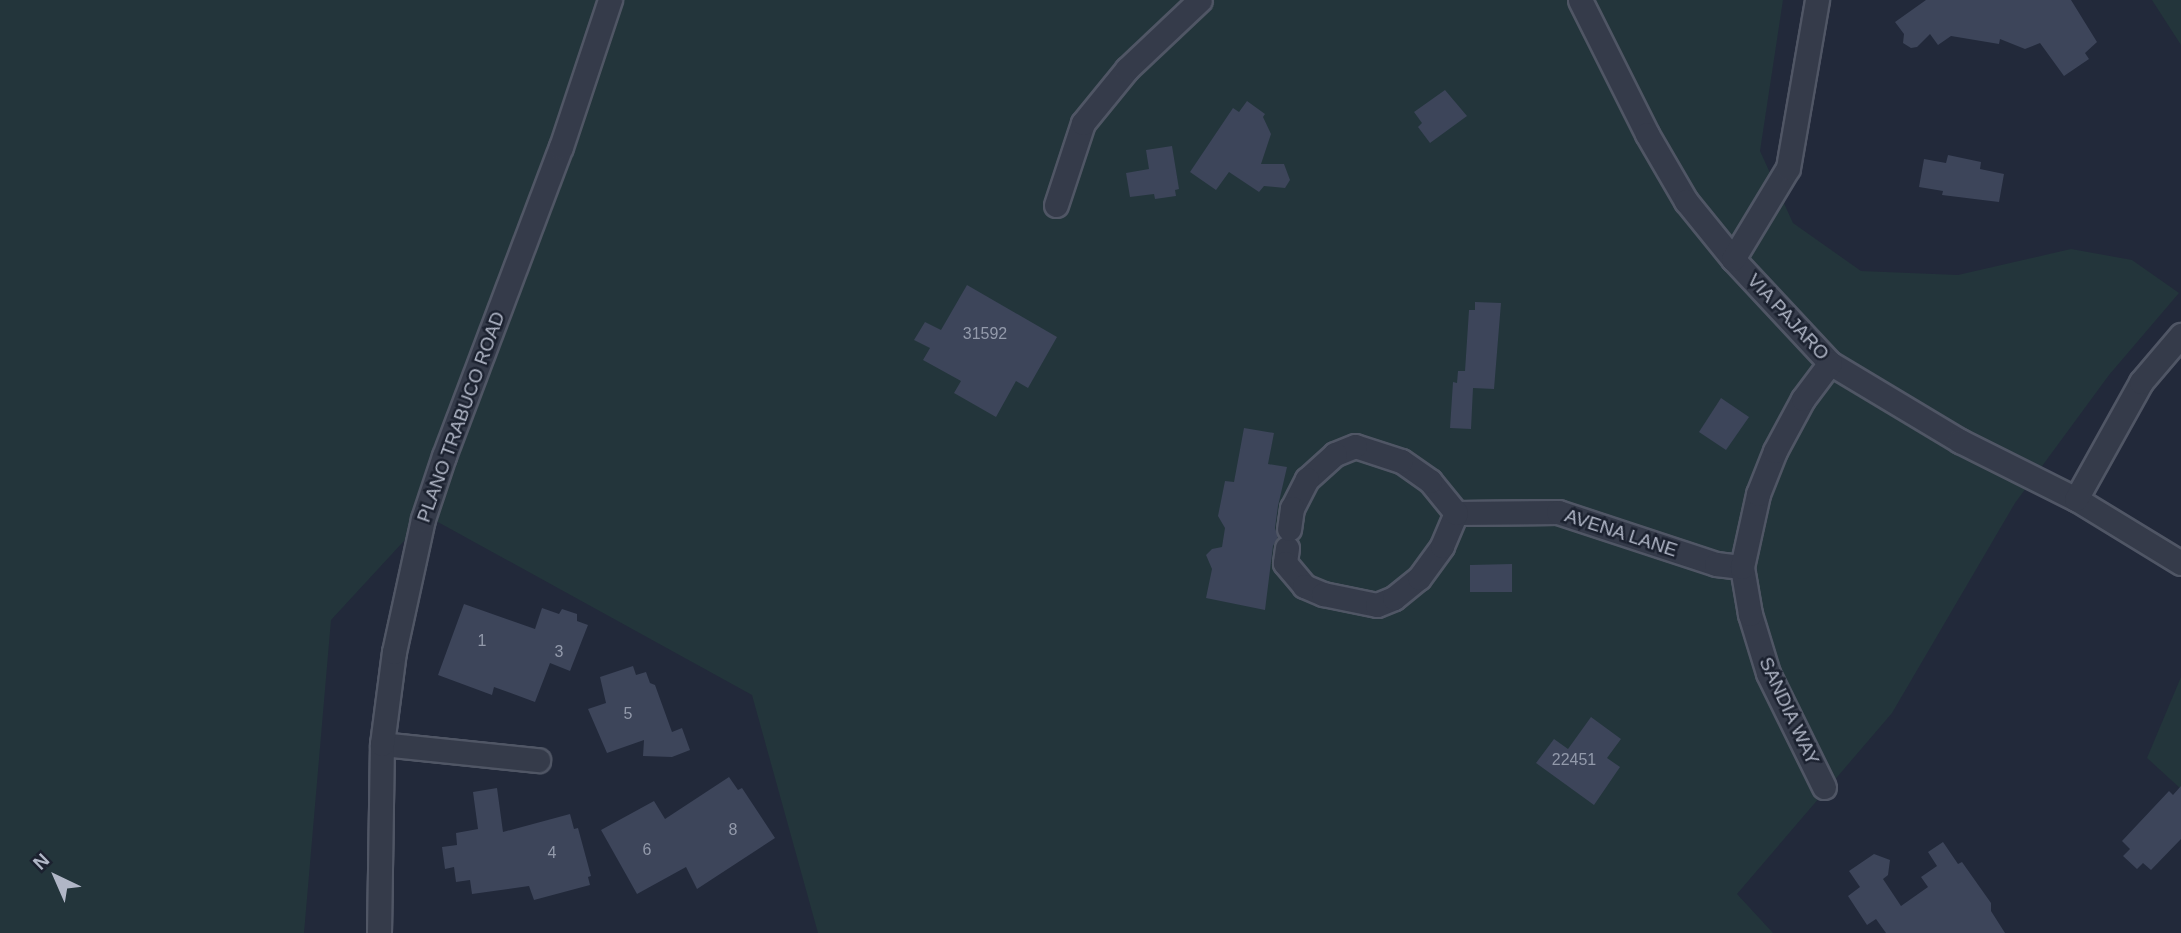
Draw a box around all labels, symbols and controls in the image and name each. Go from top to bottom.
street label: VIA PAJARO [1742,269,1834,365]
street label: PLANO TRABUCO ROAD [412,308,510,526]
house number: 31592 [963,324,1007,344]
street label: AVENA LANE [1561,504,1681,562]
house number: 1 [478,631,486,651]
house number: 3 [555,642,563,662]
street label: SANDIA WAY [1754,653,1824,769]
house number: 5 [624,704,632,724]
house number: 22451 [1552,750,1596,770]
house number: 8 [729,820,737,840]
house number: 6 [643,840,651,860]
north arrow [21,842,91,912]
house number: 4 [548,843,556,863]
text: N [29,849,53,874]

